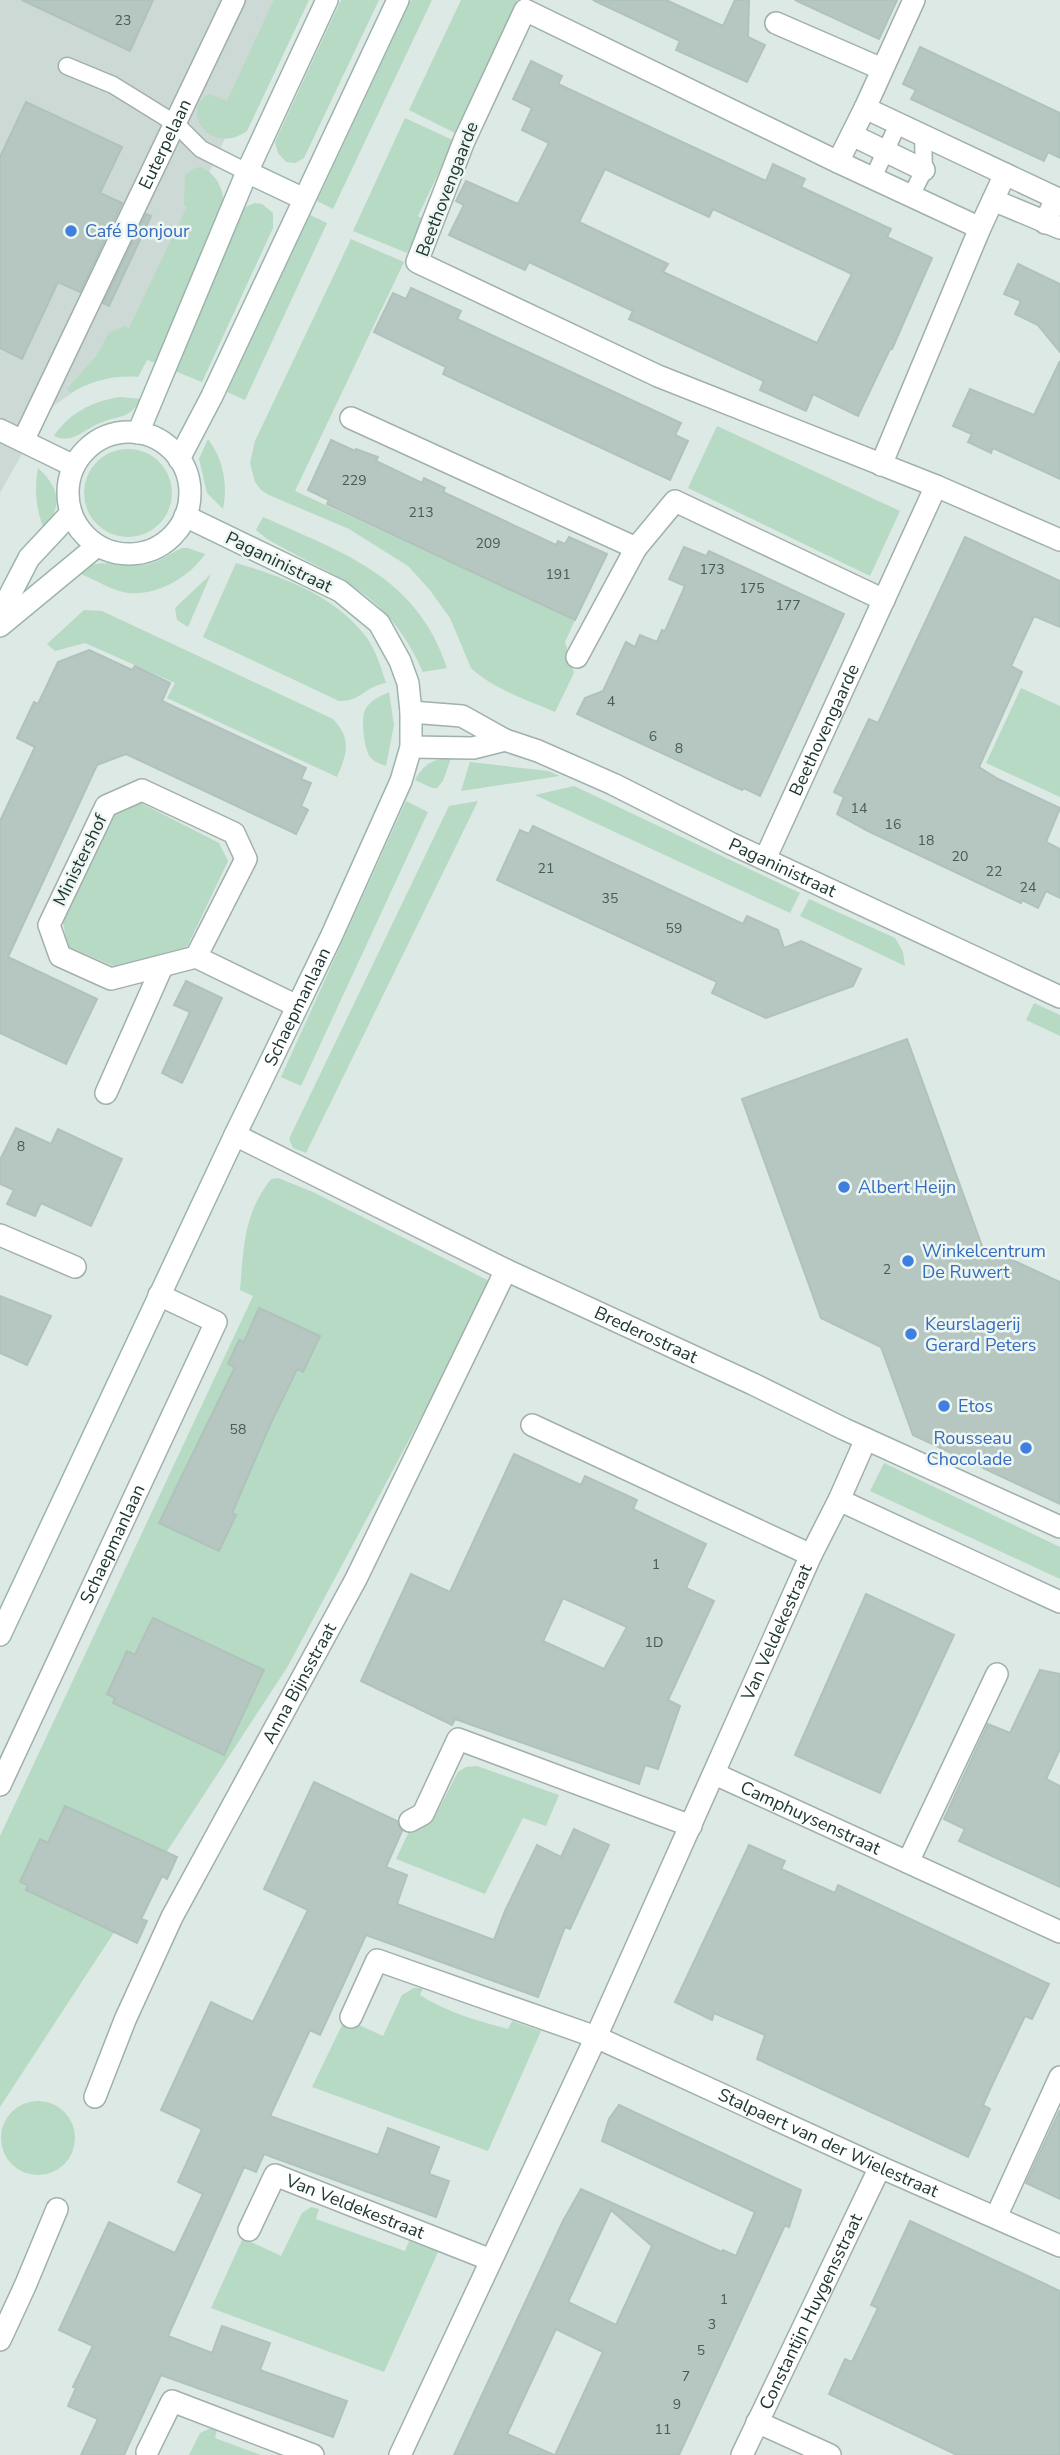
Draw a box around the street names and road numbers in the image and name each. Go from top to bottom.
street label: Euterpelaan [133,95,197,193]
street label: Beethovengaarde [410,118,484,260]
street label: Paganinistraat [222,526,337,599]
street label: Beethovengaarde [784,660,865,800]
street label: Ministershof [47,809,113,910]
street label: Paganinistraat [725,832,841,903]
street label: Schaepmanlaan [258,943,336,1070]
street label: Brederostraat [591,1300,702,1369]
street label: Schaepmanlaan [74,1480,151,1608]
street label: Van Veldekestraat [735,1559,818,1705]
street label: Anna Bijnsstraat [257,1618,342,1748]
street label: Camphuysenstraat [736,1775,885,1861]
street label: Stalpaert van der Wielestraat [714,2082,943,2203]
street label: Van Veldekestraat [281,2168,429,2245]
street label: Constantijn Huygensstraat [754,2209,868,2414]

